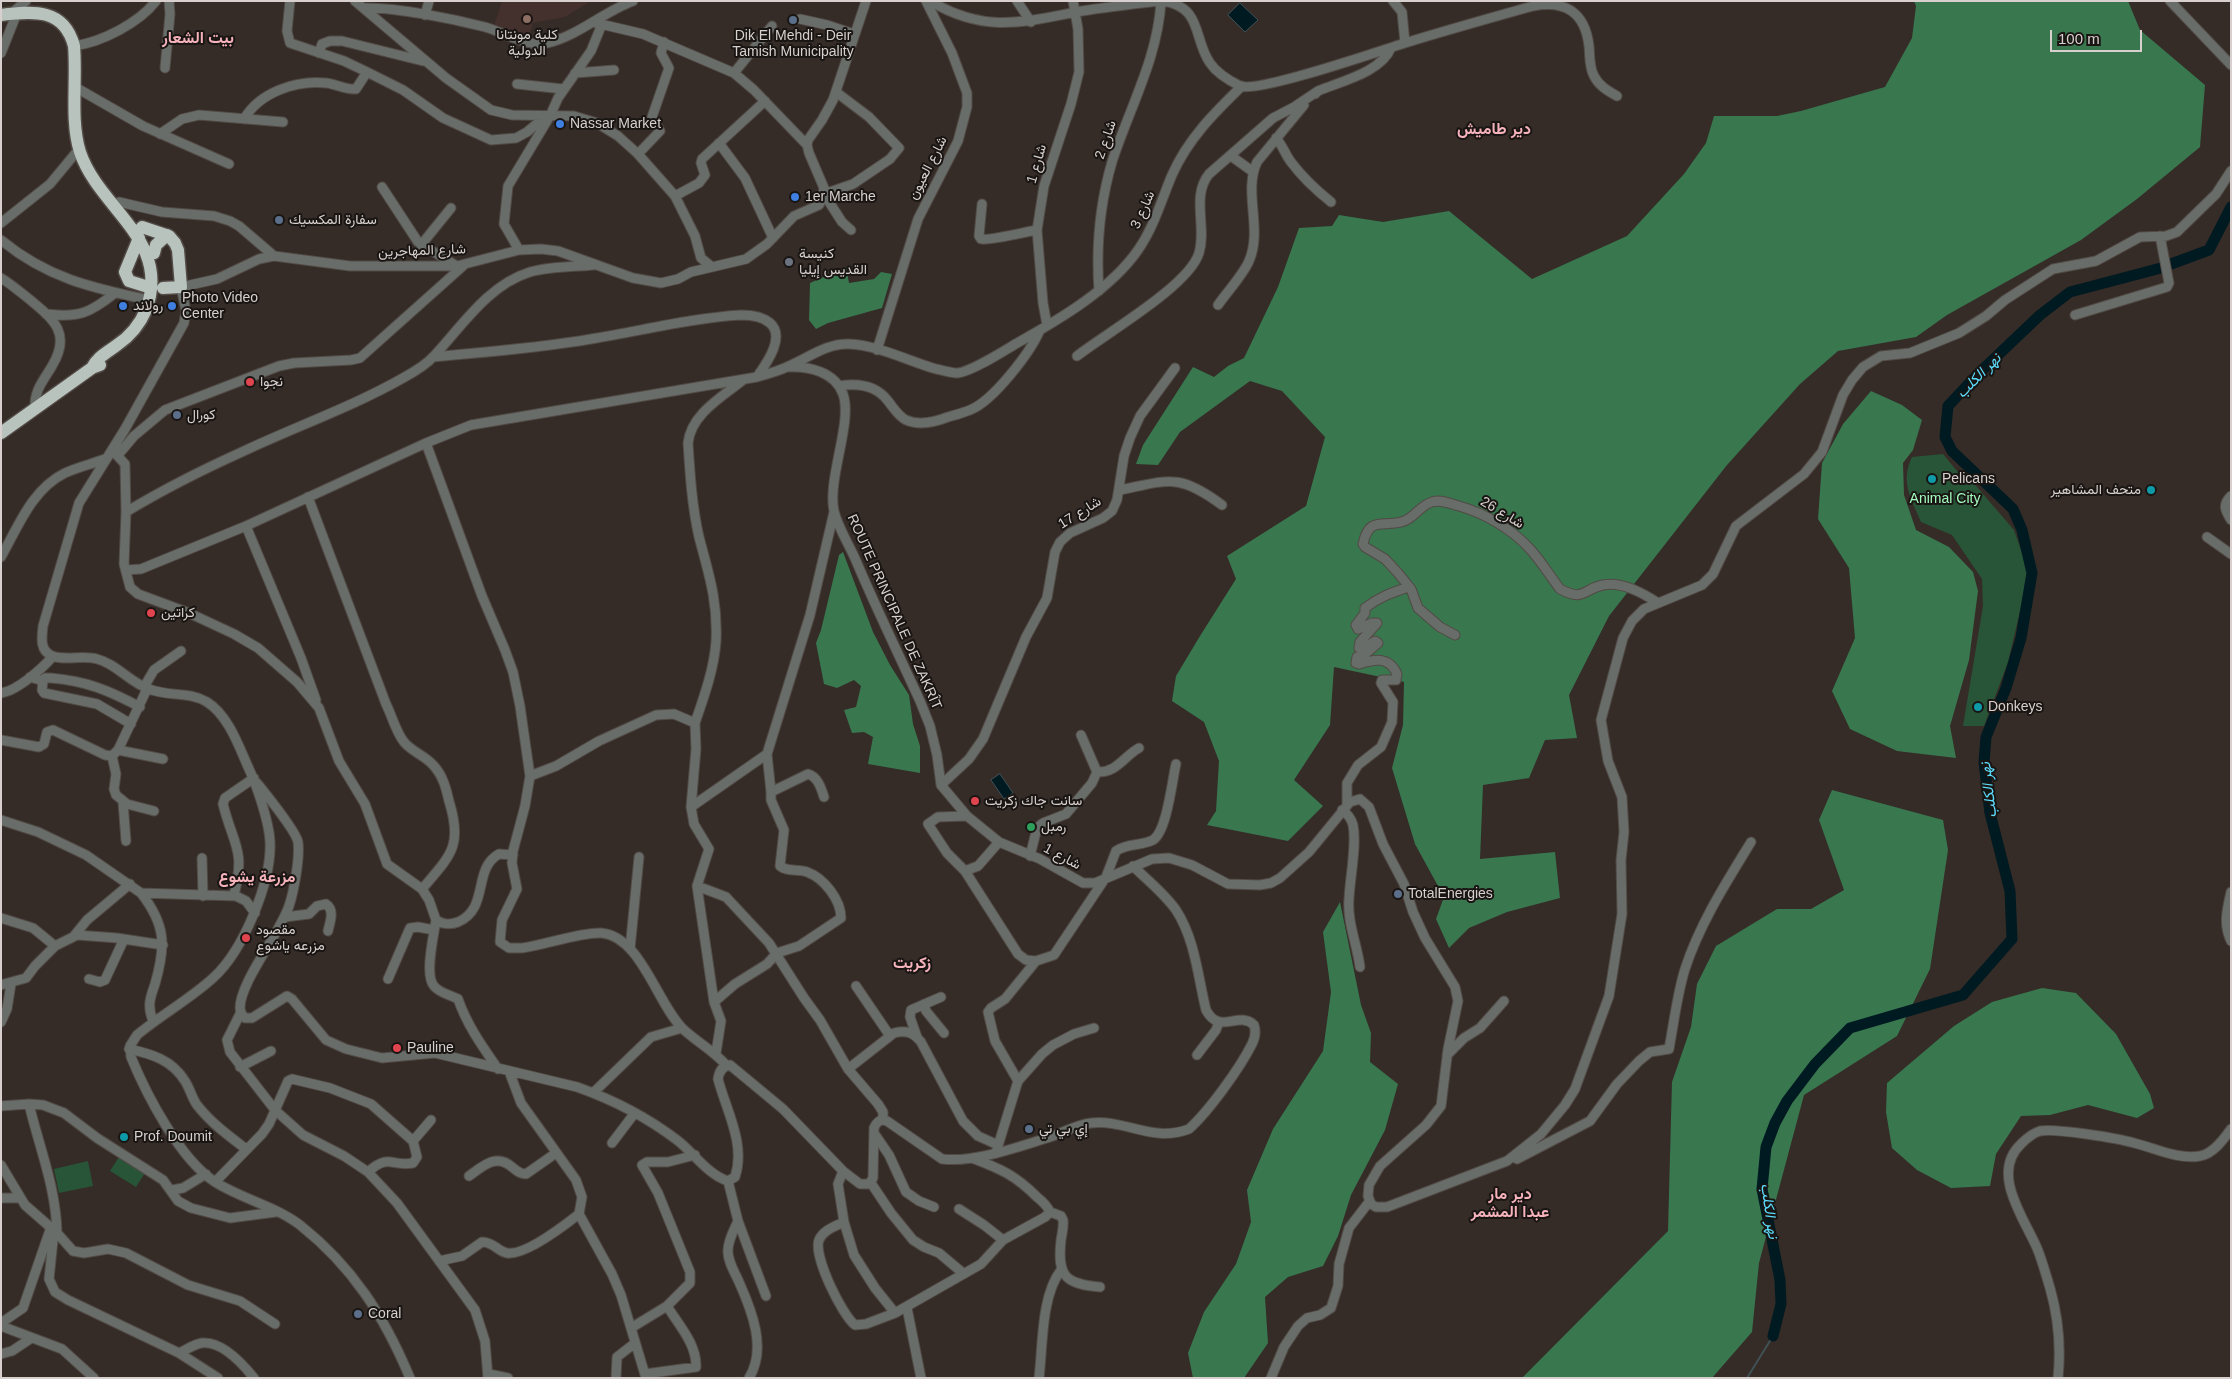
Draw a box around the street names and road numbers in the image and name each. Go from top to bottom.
street label: شارع 2 [1092,118,1120,162]
street label: شارع العيون [905,134,951,202]
street label: شارع 1 [1023,143,1051,185]
street label: شارع 3 [1127,188,1159,232]
street label: شارع المهاجرين [378,241,466,261]
street label: شارع 17 [1055,493,1105,533]
street label: شارع 26 [1477,494,1527,532]
street label: ROUTE PRINCIPALE DE ZAKRÎT [843,512,945,712]
street label: شارع 1 [1040,840,1084,874]

